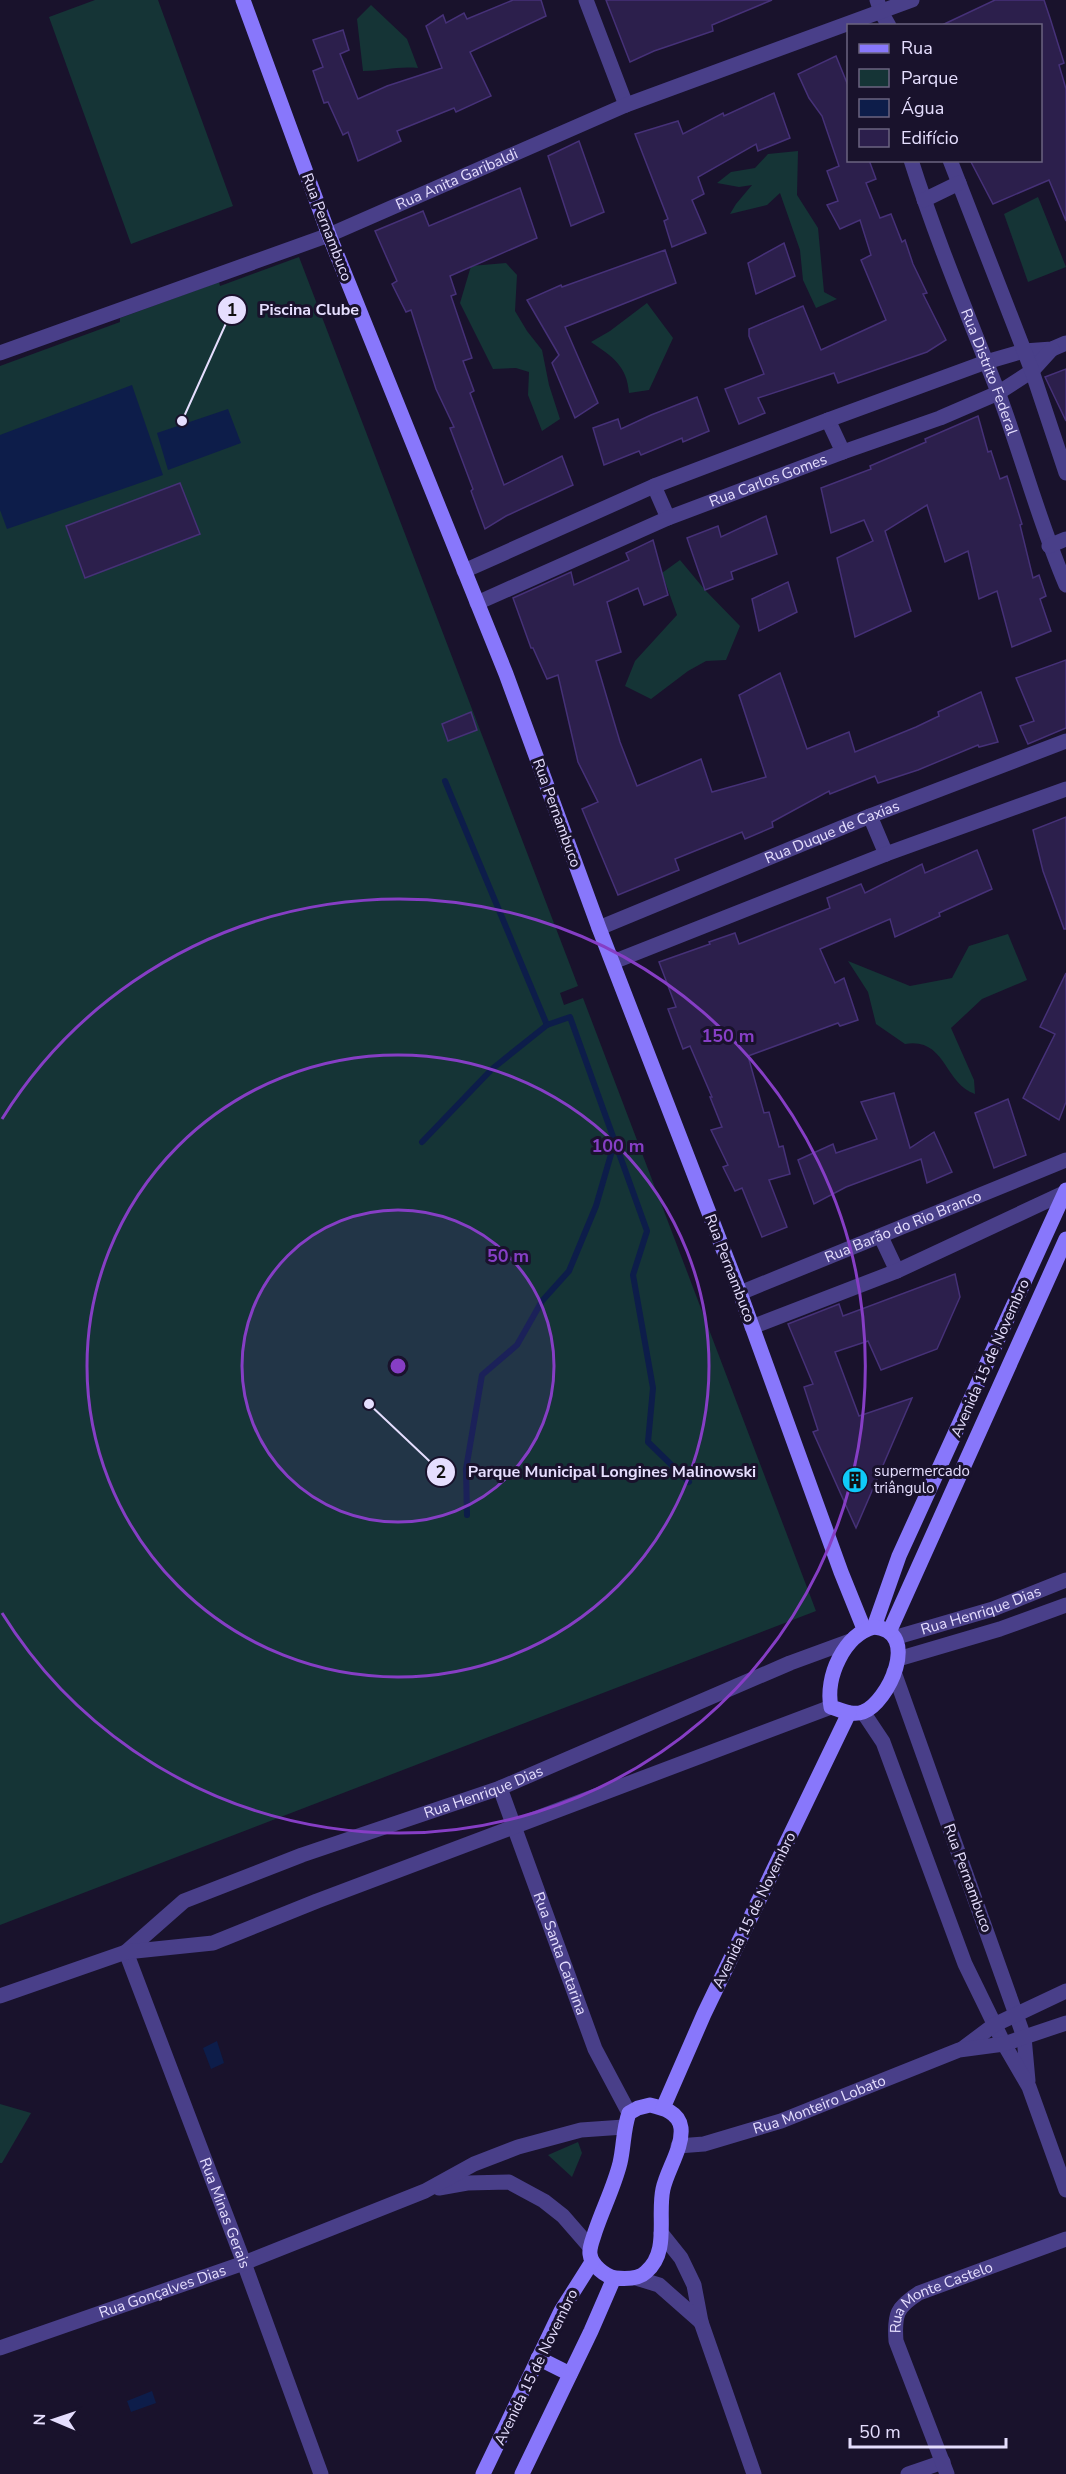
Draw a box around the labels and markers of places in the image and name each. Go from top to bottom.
callout: Piscina Clube [217,293,371,327]
centre of rings [388,1356,408,1376]
callout: Parque Municipal Longines Malinowski [426,1455,769,1489]
place label: supermercado triângulo [874,1461,970,1498]
building icon: supermercado triângulo [840,1465,870,1495]

